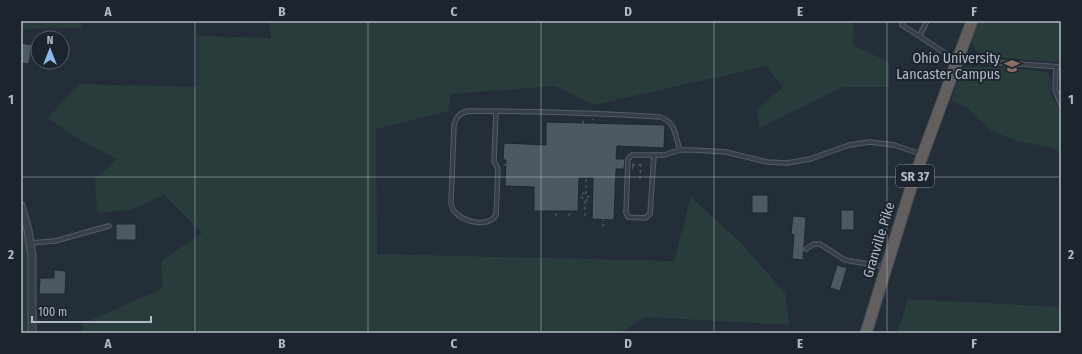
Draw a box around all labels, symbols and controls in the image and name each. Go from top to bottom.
text: A [103,4,112,19]
text: B [278,4,286,19]
text: C [451,4,458,19]
text: D [624,4,632,19]
text: E [797,4,803,19]
text: F [971,4,977,19]
north arrow [30,30,70,70]
text: N [47,34,53,47]
place label: Ohio University Lancaster Campus [896,50,1001,83]
school or university icon: Ohio University Lancaster Campus [1003,57,1021,75]
text: 1 [8,92,14,107]
text: 1 [1068,92,1074,107]
road number: SR 37 [896,165,934,187]
street label: Granville Pike [859,200,899,280]
text: 2 [7,247,14,262]
text: 2 [1067,247,1074,262]
scale bar [32,298,151,324]
text: 100 m [38,305,67,319]
text: A [103,336,112,351]
text: B [278,336,286,351]
text: C [451,336,458,351]
text: D [624,336,632,351]
text: E [797,336,803,351]
text: F [971,336,977,351]

